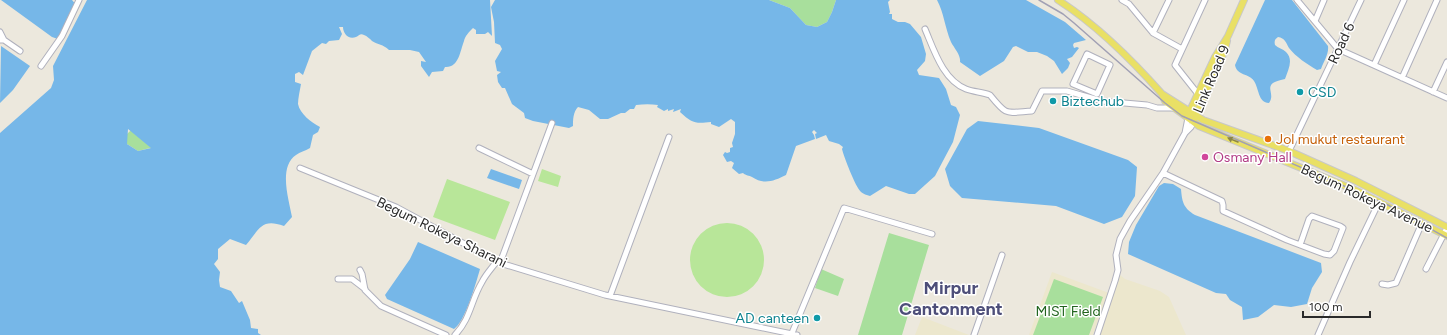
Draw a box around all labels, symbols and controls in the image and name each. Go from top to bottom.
street label: Road 6 [1325,20,1358,67]
street label: Link Road 9 [1190,43,1233,116]
place label: CSD [1308,84,1336,101]
marker: CSD [1295,87,1305,97]
place label: Biztechub [1061,93,1124,110]
marker: Biztechub [1048,96,1058,106]
place label: Jol mukut restaurant [1276,131,1405,148]
marker: Jol mukut restaurant [1263,134,1273,144]
one-way arrow [1226,136,1238,142]
place label: Osmany Hall [1213,149,1292,166]
marker: Osmany Hall [1200,152,1210,162]
street label: Begum Rokeya Avenue [1298,160,1436,237]
street label: Begum Rokeya Sharani [374,193,510,271]
district label: Mirpur Cantonment [899,277,1003,320]
scale bar [1303,293,1370,319]
text: 100 m [1309,300,1343,314]
park label: MIST Field [1035,303,1101,320]
place label: AD canteen [736,310,809,327]
marker: AD canteen [812,313,822,323]

